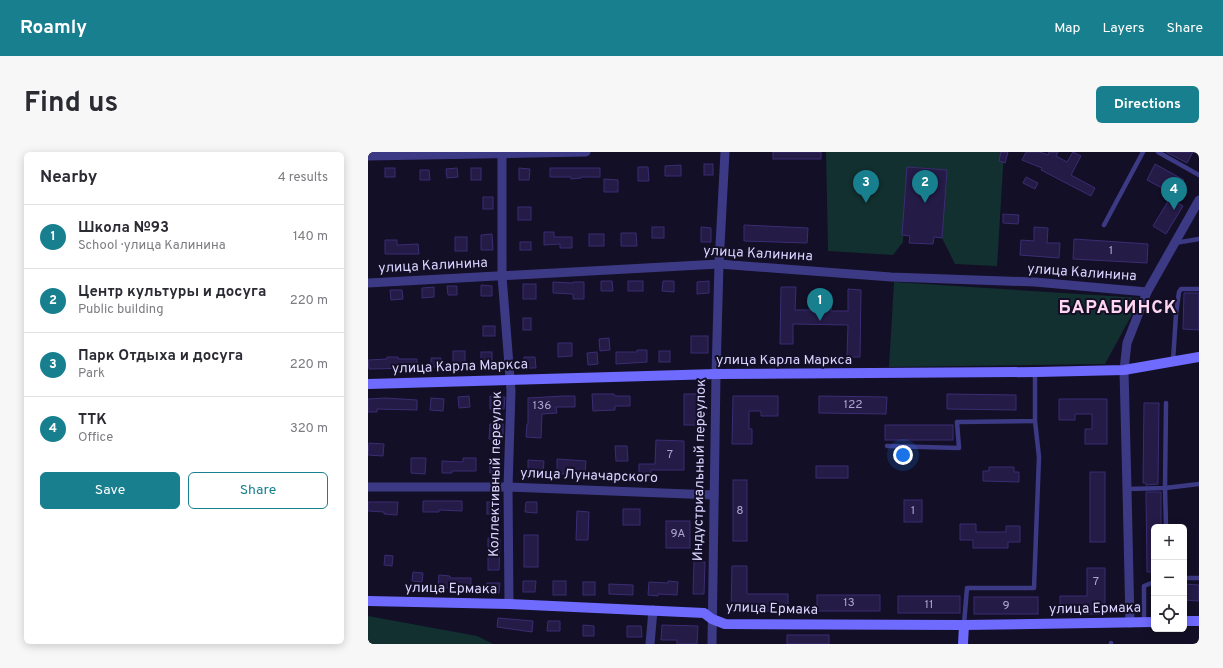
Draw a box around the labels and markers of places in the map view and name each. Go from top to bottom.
pin: 3 [853,170,879,203]
pin: 2 [912,170,938,203]
pin: 4 [1161,177,1187,210]
pin: 1 [807,288,833,321]

